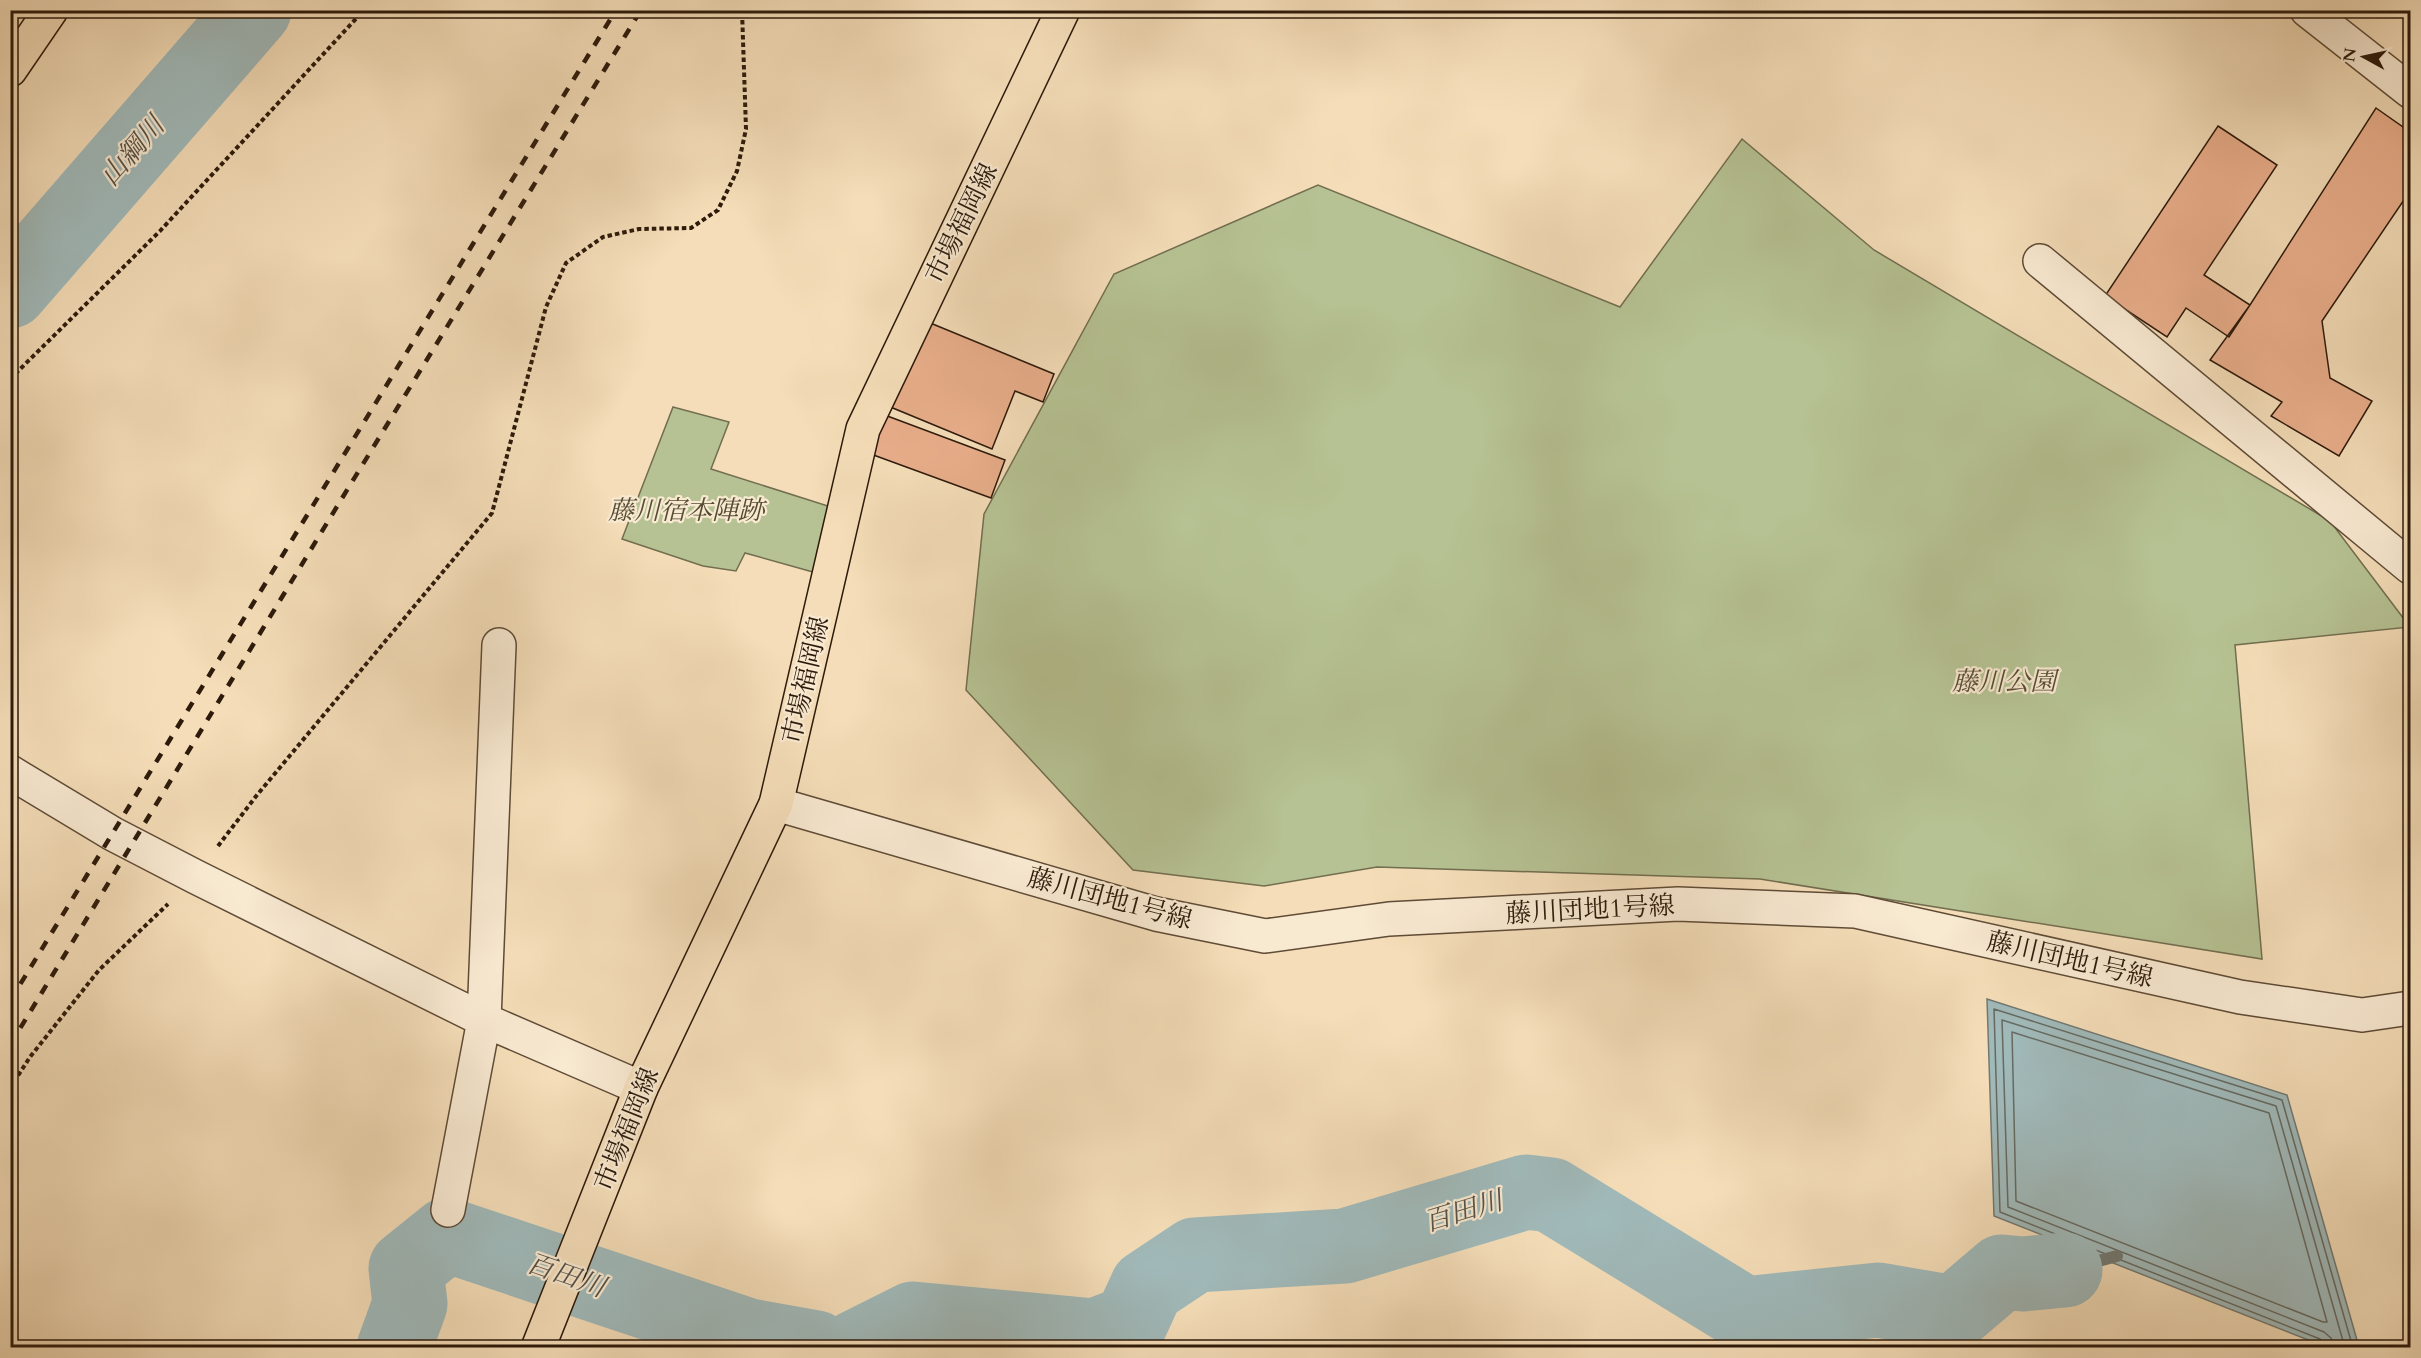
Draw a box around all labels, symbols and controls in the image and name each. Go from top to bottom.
north arrow [2334,27,2394,87]
text: N [2338,47,2362,63]
water label: 山綱川 [92,106,175,194]
street label: 市場福岡線 [917,157,1006,289]
park label: 藤川宿本陣跡 [608,493,768,528]
street label: 市場福岡線 [774,613,837,747]
park label: 藤川公園 [1952,664,2060,699]
street label: 藤川団地1号線 [1024,860,1196,937]
street label: 藤川団地1号線 [1505,888,1675,931]
street label: 藤川団地1号線 [1983,923,2156,996]
street label: 市場福岡線 [586,1062,667,1196]
water label: 百田川 [1419,1181,1510,1241]
water label: 百田川 [522,1245,613,1307]

